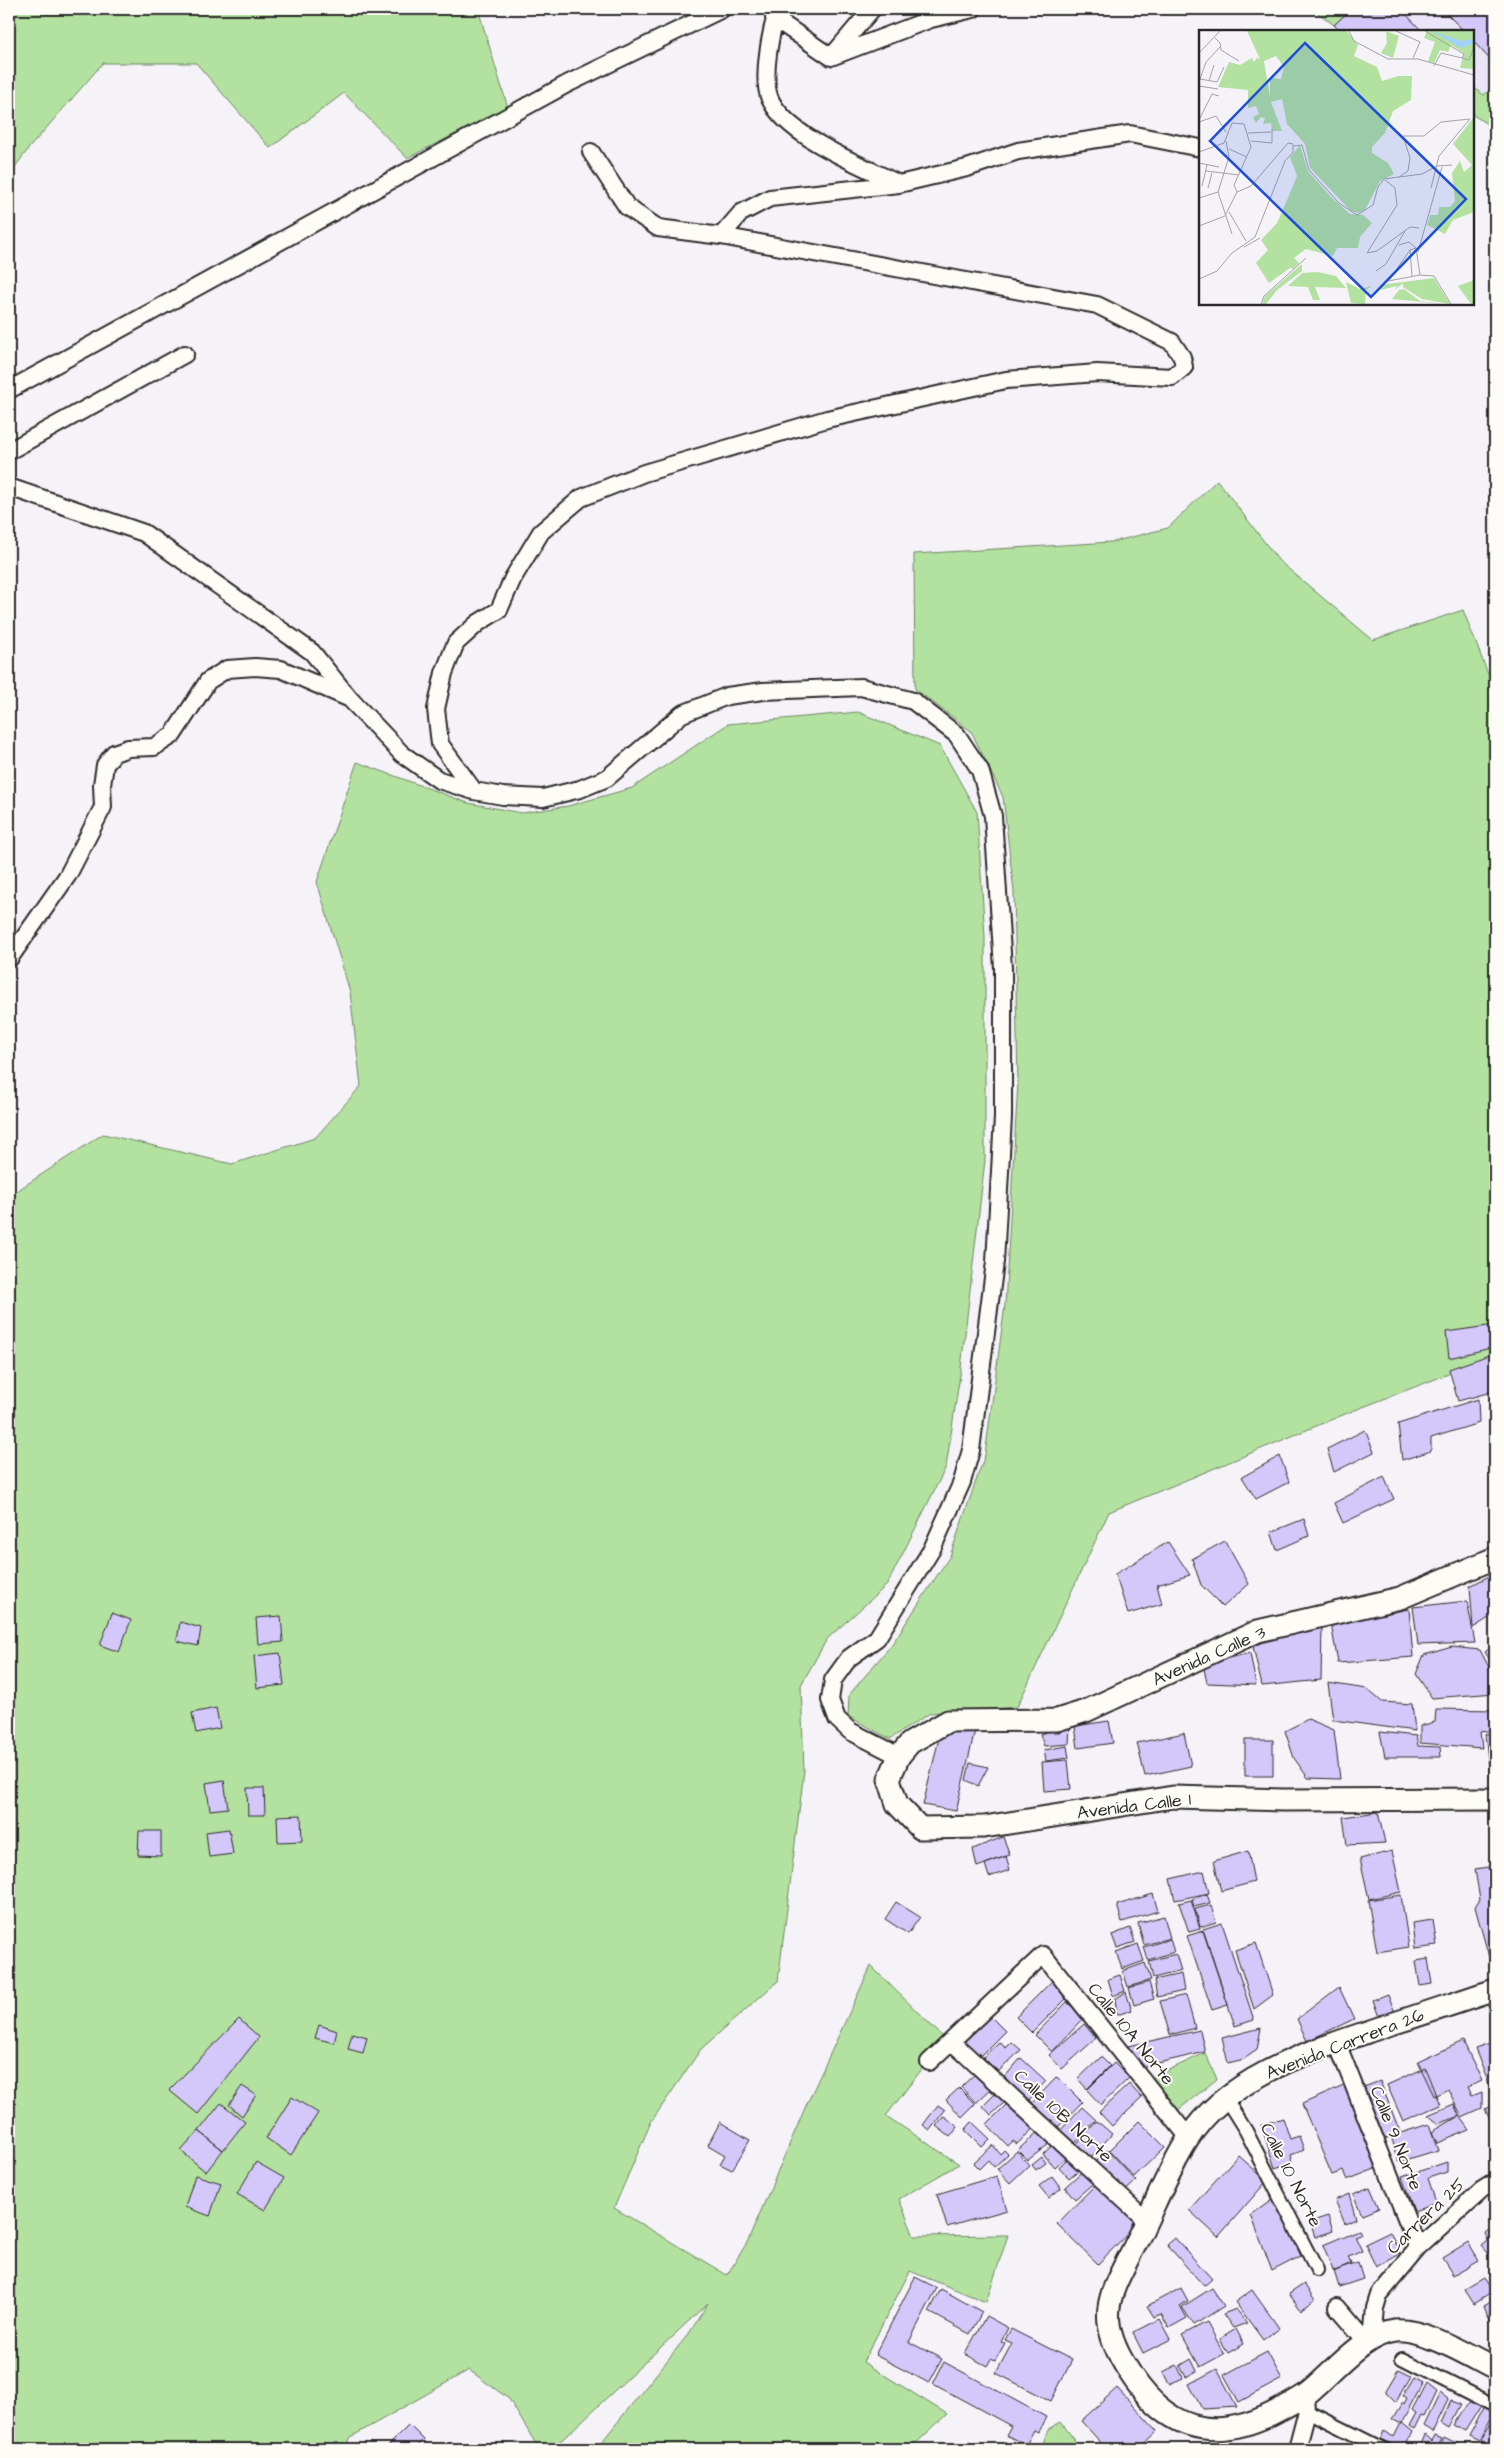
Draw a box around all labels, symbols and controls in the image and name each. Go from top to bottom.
inset map [1199,30,1474,305]
street label: Avenida Calle 3 [1148,1620,1270,1692]
street label: Avenida Calle 1 [1076,1787,1192,1825]
street label: Calle 10A Norte [1082,1977,1180,2091]
street label: Avenida Carrera 26 [1262,2002,1428,2086]
street label: Calle 10B Norte [1008,2064,1118,2168]
street label: Calle 9 Norte [1364,2082,1428,2194]
street label: Calle 10 Norte [1254,2119,1328,2232]
street label: Carrera 25 [1381,2172,1471,2260]

